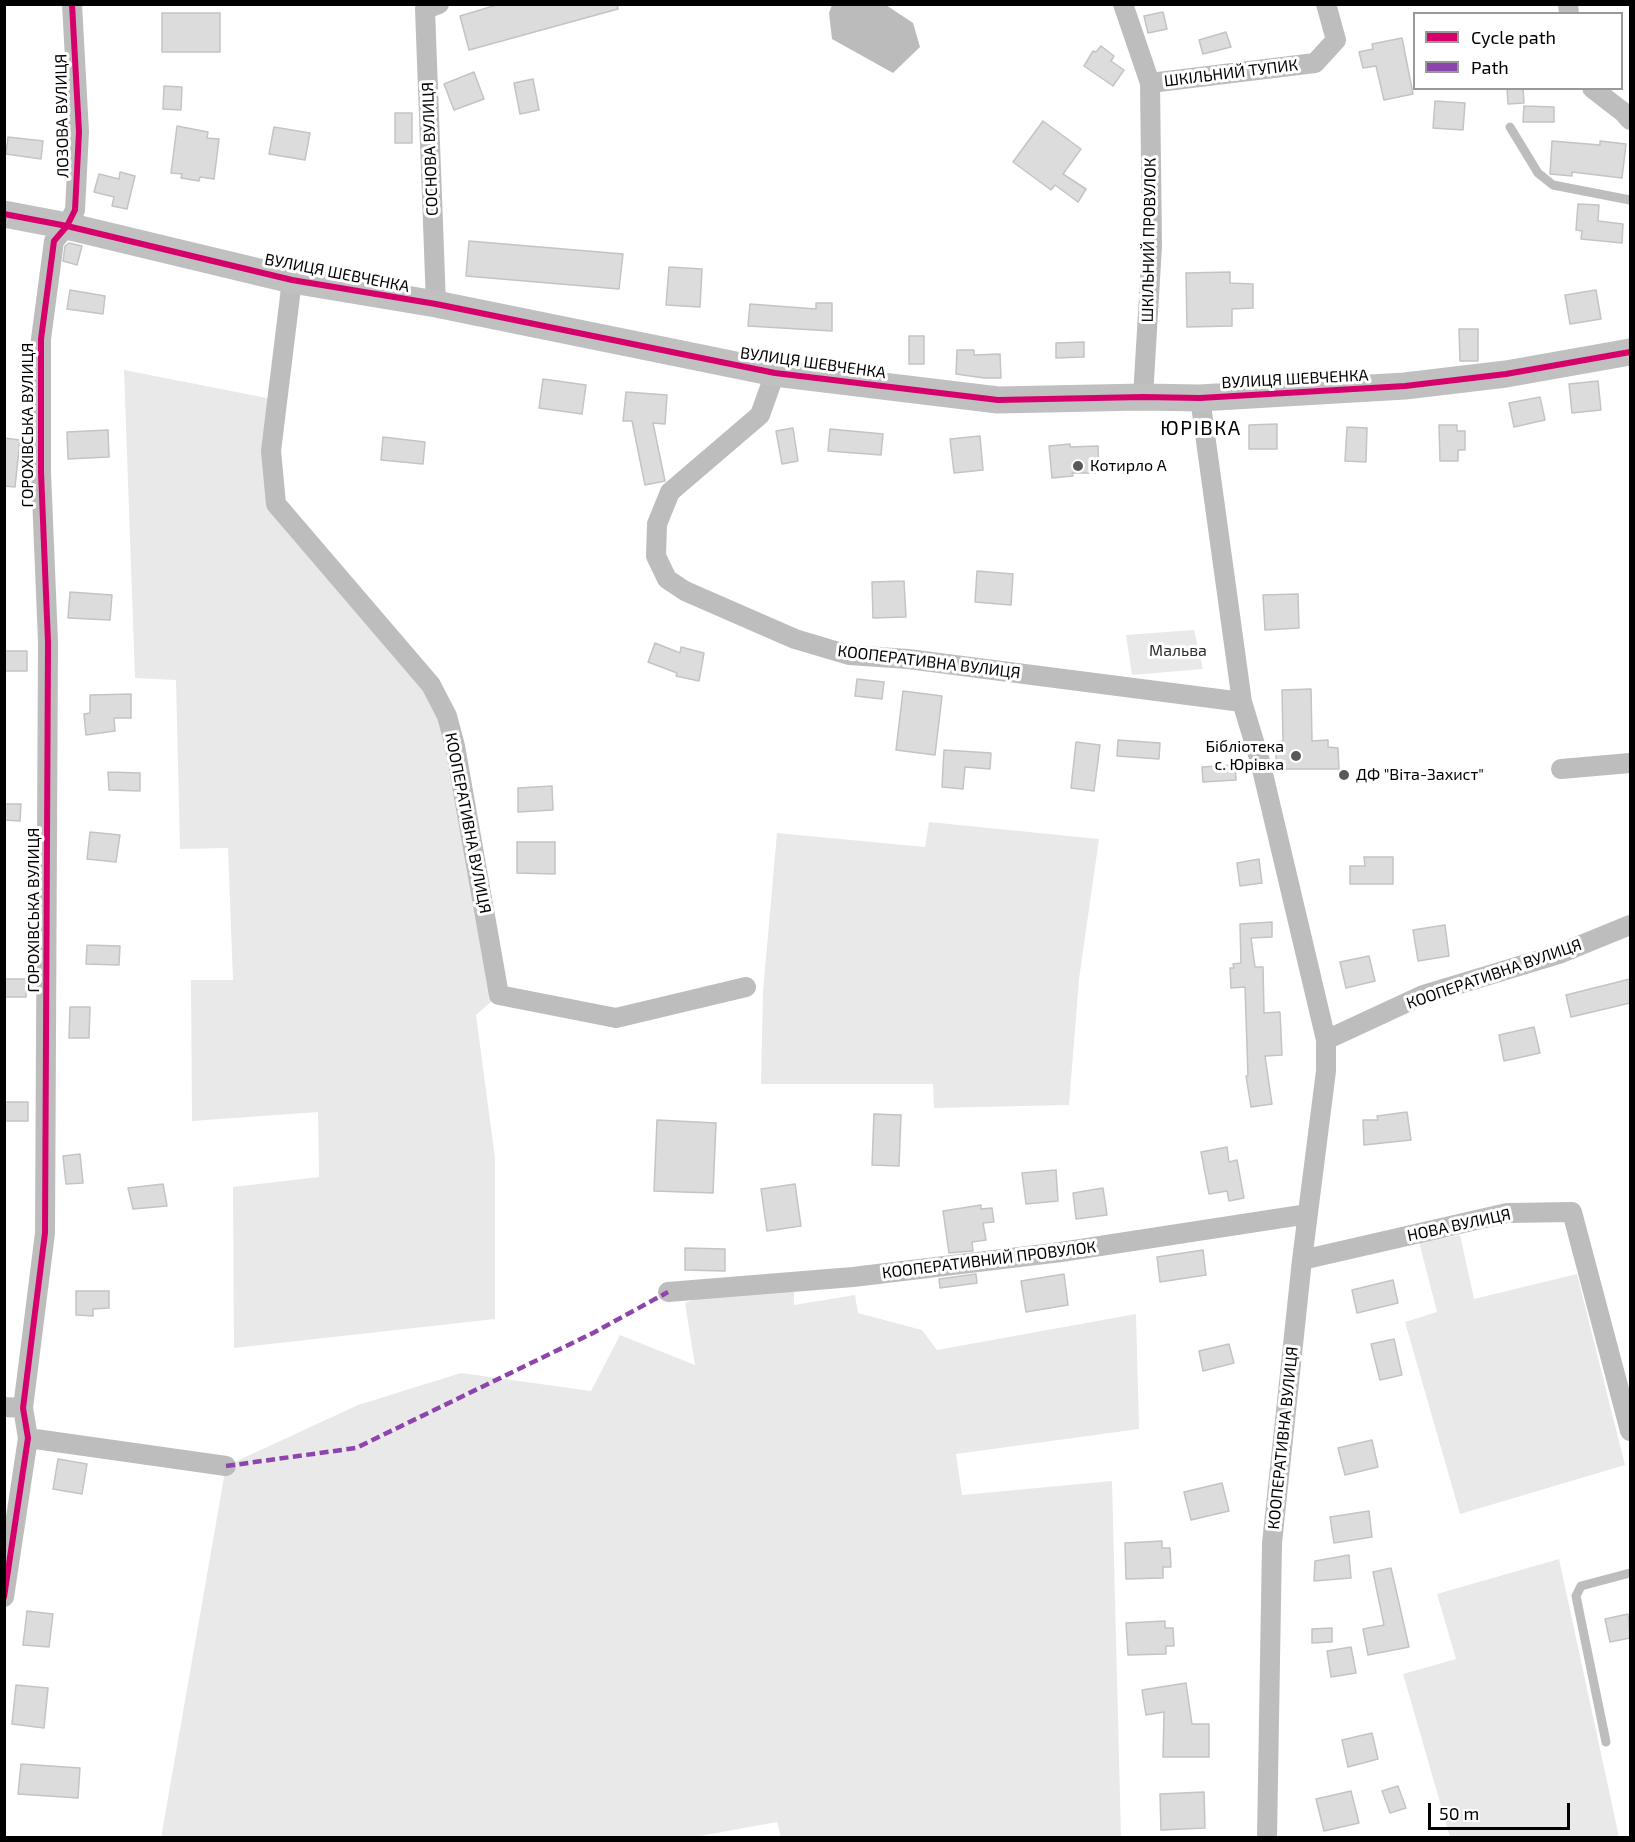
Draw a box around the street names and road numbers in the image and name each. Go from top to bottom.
street label: ЛОЗОВА ВУЛИЦЯ [51,54,73,178]
street label: ШКІЛЬНИЙ ТУПИК [1163,55,1299,91]
street label: СОСНОВА ВУЛИЦЯ [418,82,442,216]
street label: ШКІЛЬНИЙ ПРОВУЛОК [1138,157,1160,323]
street label: ВУЛИЦЯ ШЕВЧЕНКА [263,250,411,296]
street label: ГОРОХІВСЬКА ВУЛИЦЯ [18,343,38,507]
street label: ВУЛИЦЯ ШЕВЧЕНКА [739,343,887,383]
street label: ВУЛИЦЯ ШЕВЧЕНКА [1221,366,1369,392]
street label: КООПЕРАТИВНА ВУЛИЦЯ [837,641,1021,683]
street label: КООПЕРАТИВНА ВУЛИЦЯ [441,731,495,915]
street label: ГОРОХІВСЬКА ВУЛИЦЯ [24,828,44,992]
street label: КООПЕРАТИВНА ВУЛИЦЯ [1404,935,1584,1013]
street label: НОВА ВУЛИЦЯ [1405,1205,1513,1245]
street label: КООПЕРАТИВНИЙ ПРОВУЛОК [881,1237,1097,1283]
street label: КООПЕРАТИВНА ВУЛИЦЯ [1264,1346,1302,1530]

